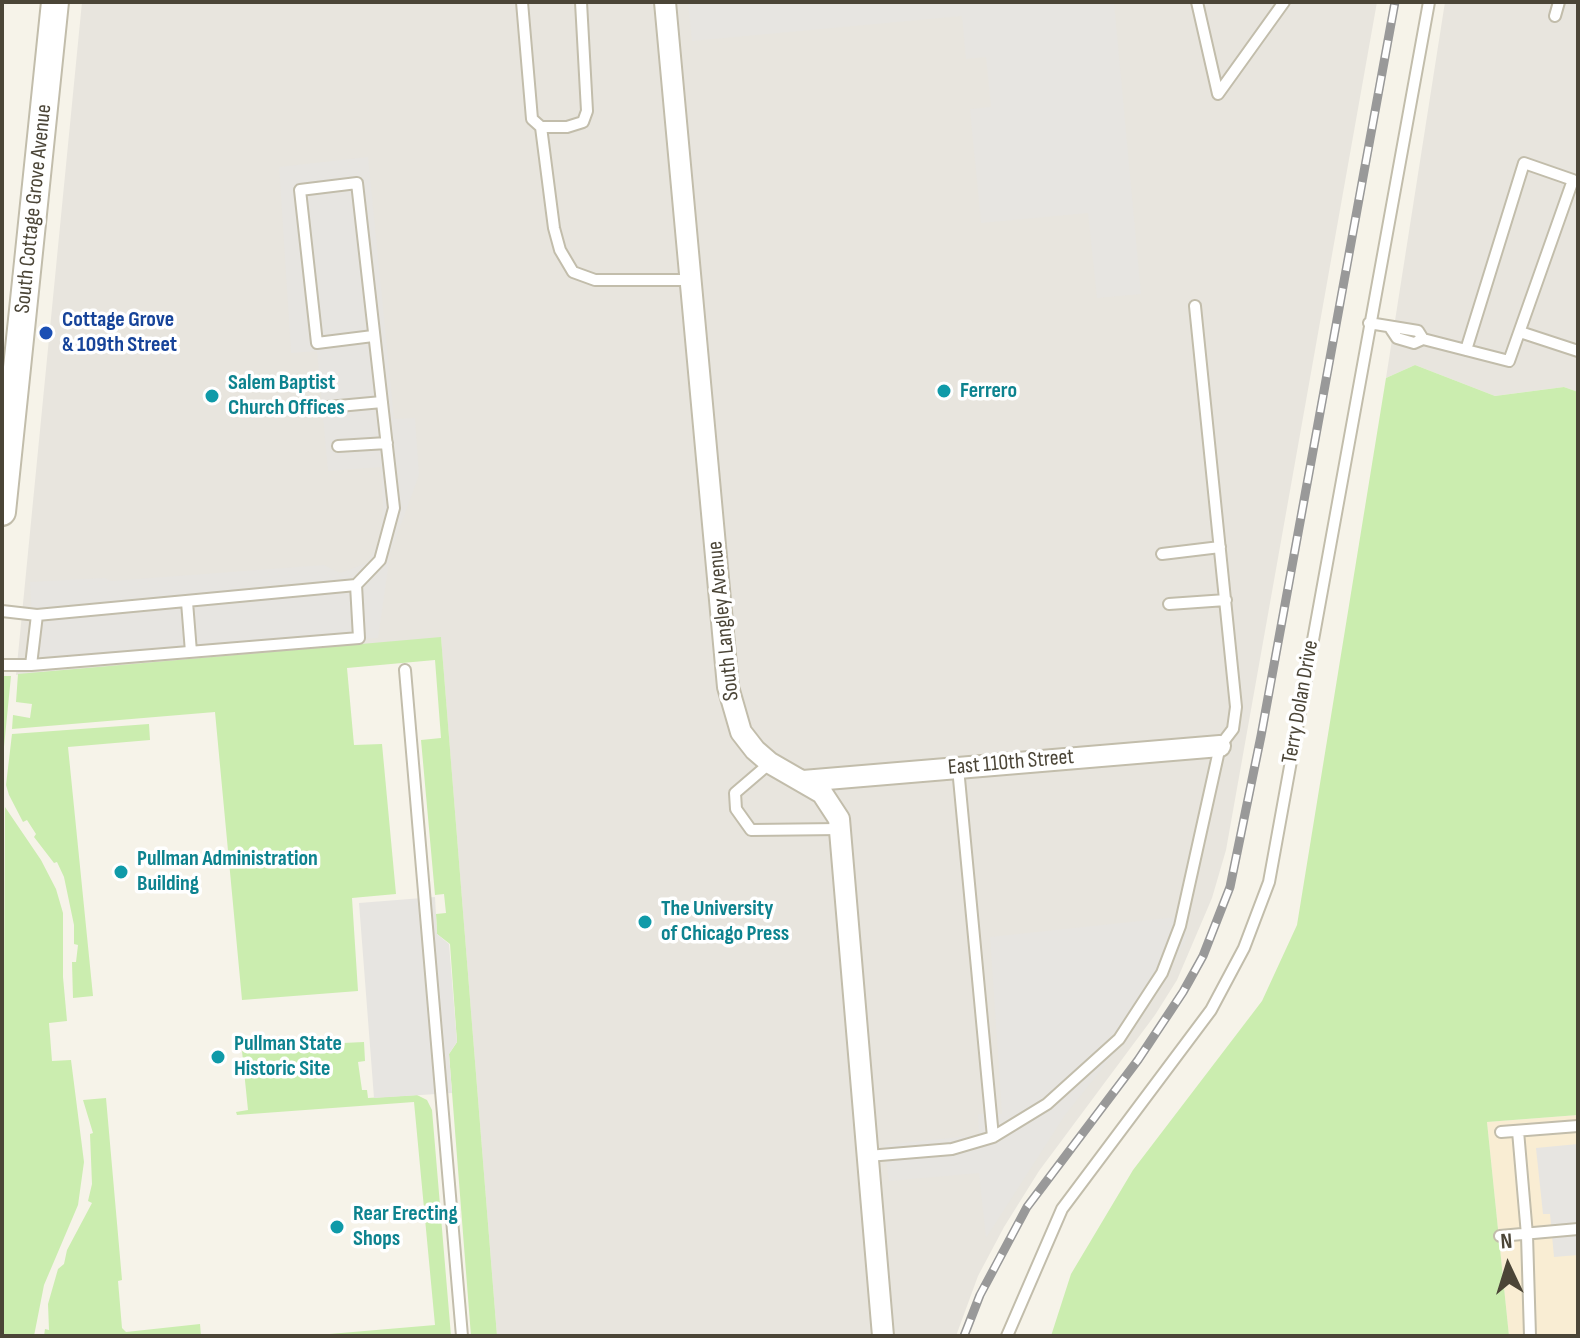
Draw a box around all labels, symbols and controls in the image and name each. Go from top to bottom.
street label: South Cottage Grove Avenue [10,103,58,315]
place label: Cottage Grove & 109th Street [62,307,177,358]
marker: Cottage Grove & 109th Street [37,324,55,342]
place label: Salem Baptist Church Offices [228,370,345,422]
place label: Ferrero [960,378,1017,404]
marker: Ferrero [935,382,953,400]
marker: Salem Baptist Church Offices [203,387,221,405]
street label: South Langley Avenue [702,540,746,702]
street label: Terry Dolan Drive [1277,638,1325,766]
street label: East 110th Street [947,744,1075,782]
place label: Pullman Administration Building [137,846,318,898]
marker: Pullman Administration Building [112,863,130,881]
place label: The University of Chicago Press [661,896,789,948]
marker: The University of Chicago Press [636,913,654,931]
place label: Pullman State Historic Site [234,1031,342,1082]
marker: Pullman State Historic Site [209,1048,227,1066]
place label: Rear Erecting Shops [353,1201,458,1252]
marker: Rear Erecting Shops [328,1218,346,1236]
north arrow [1468,1226,1548,1306]
text: N [1499,1228,1513,1255]

